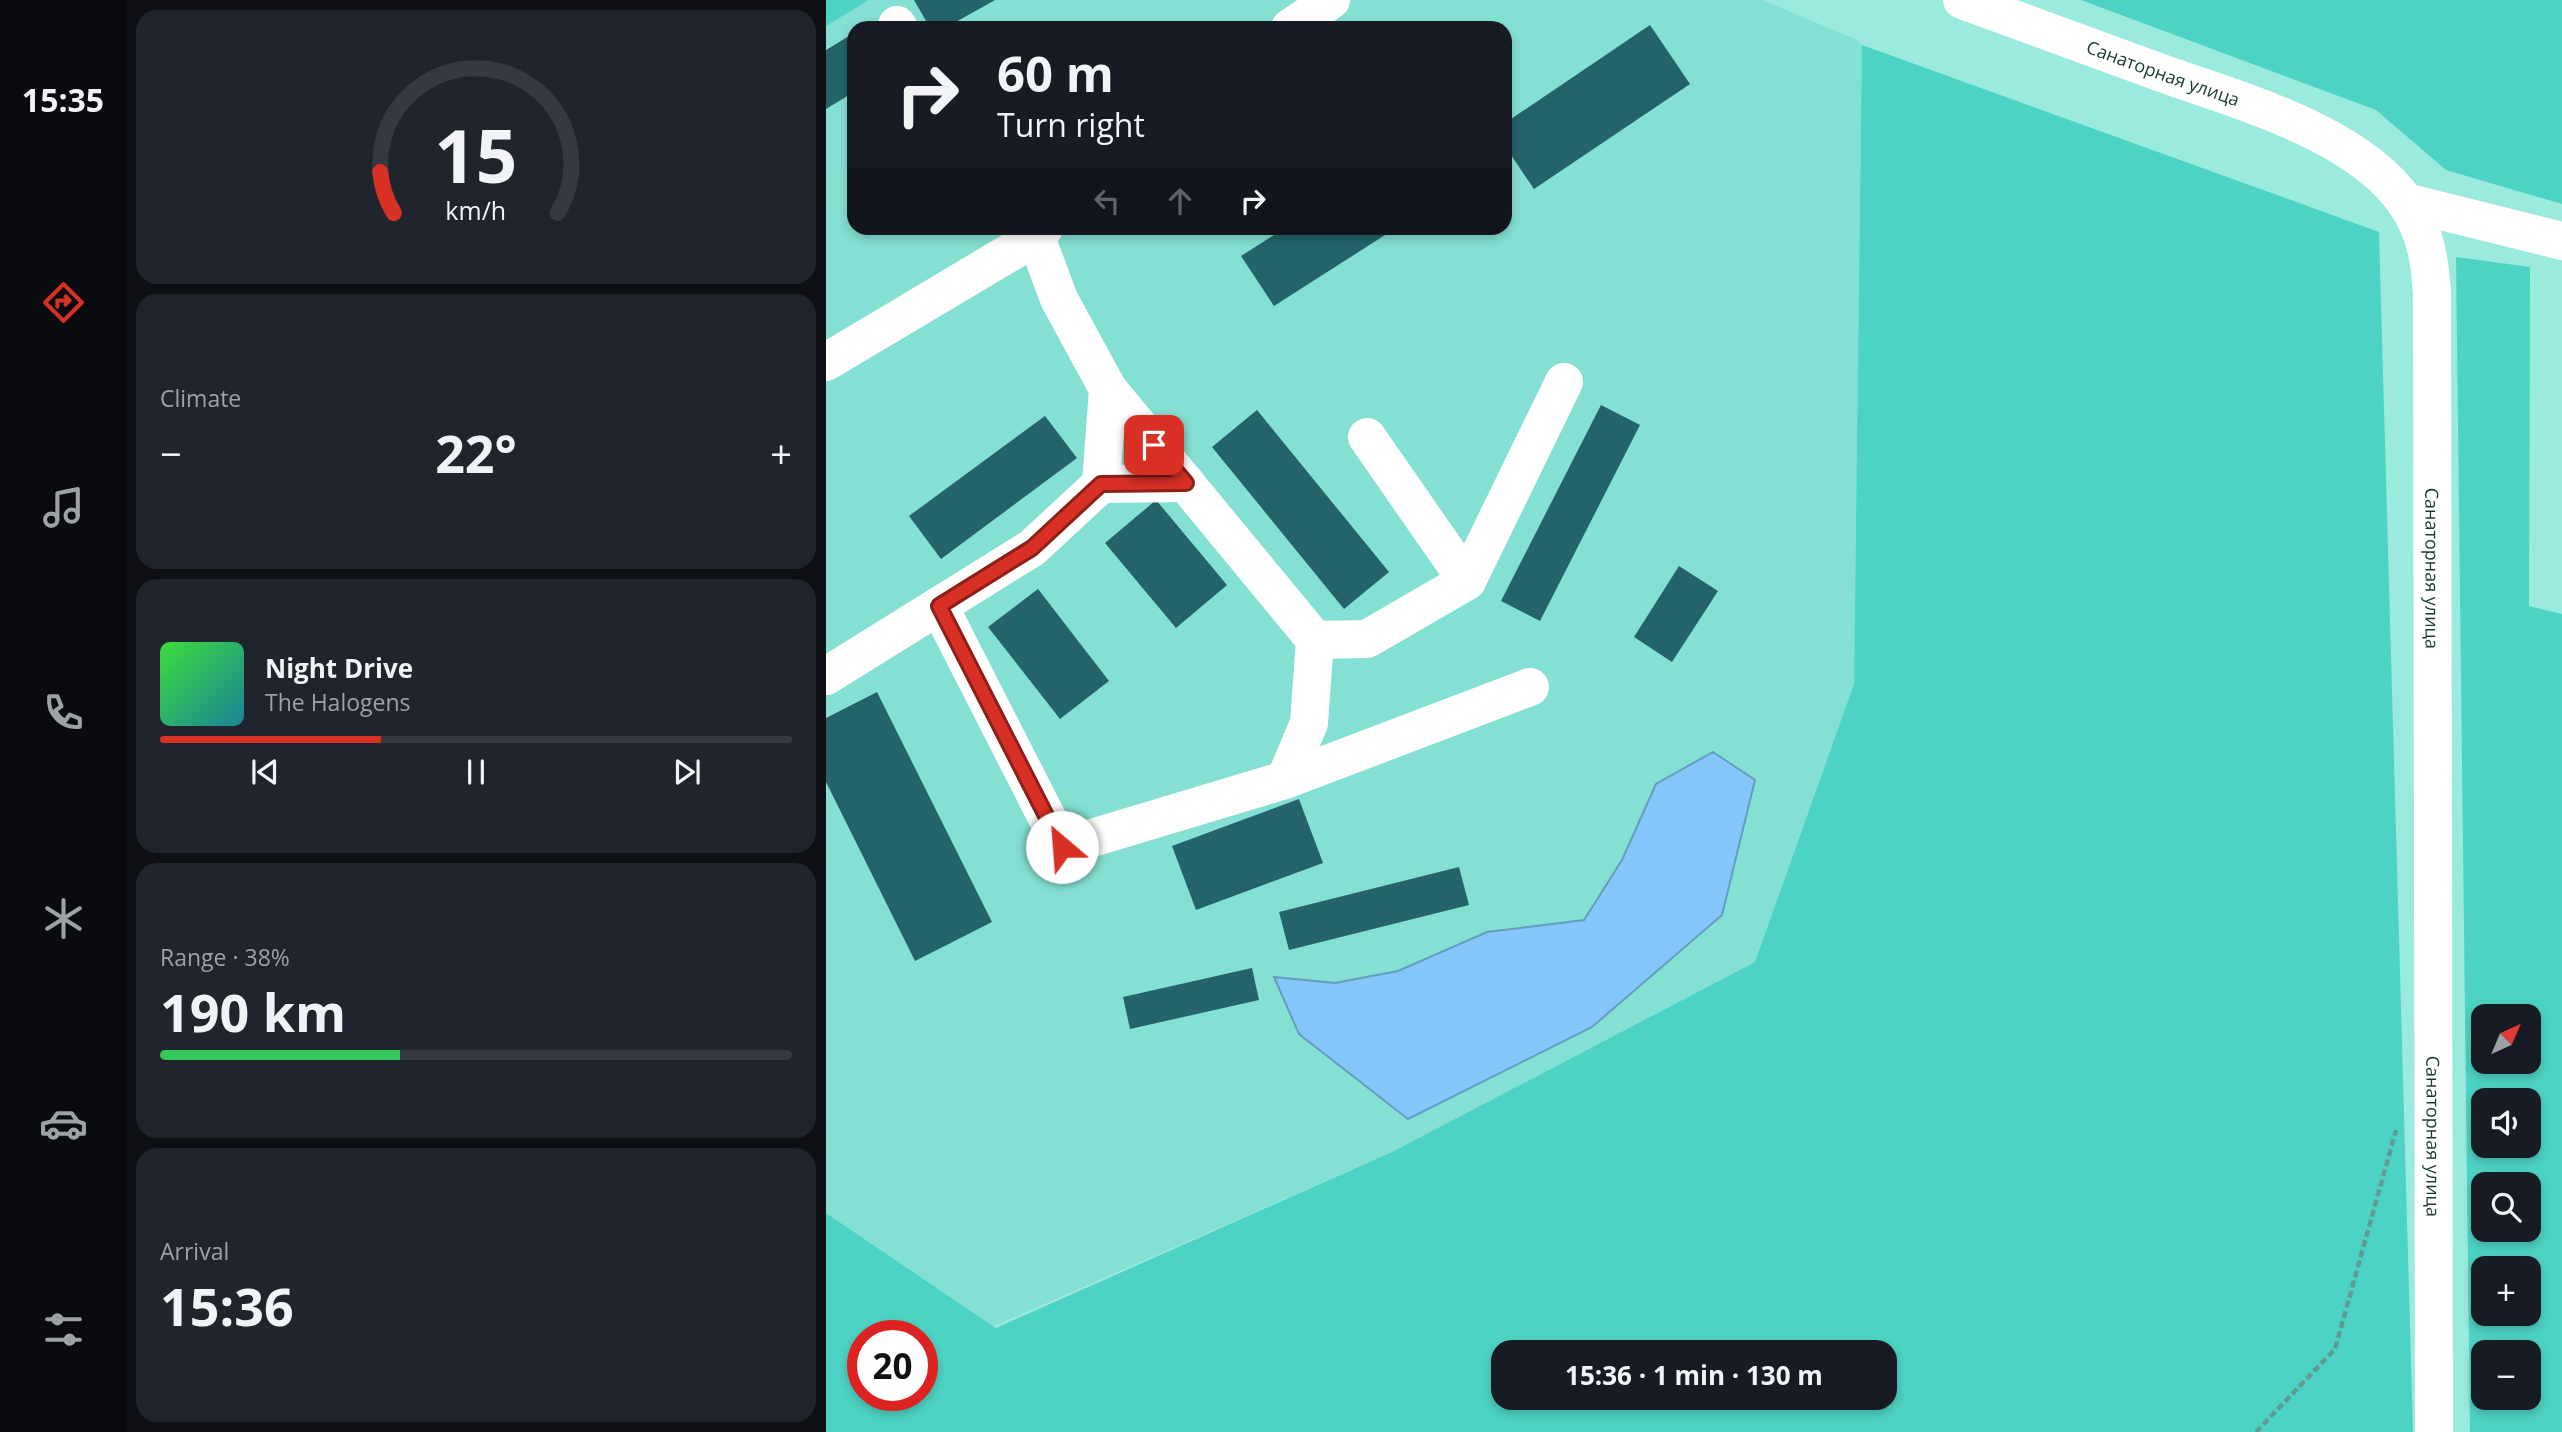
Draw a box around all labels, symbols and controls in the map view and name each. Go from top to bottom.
street label: Санаторная улица [2083,34,2243,111]
text: 60 m [997,40,1114,106]
icon: right [882,49,973,140]
text: 15:35 [22,78,104,121]
text: Turn right [997,103,1145,146]
text: 15 [434,106,518,205]
icon: left [1088,182,1126,220]
icon: ahead [1161,182,1199,220]
icon: right [1234,182,1272,220]
text: km/h [446,193,506,227]
icon: directions [39,278,88,327]
text: Climate [160,382,241,414]
pin [1124,415,1184,475]
text: 22° [435,417,517,488]
icon: arrive [1135,426,1173,464]
text: − [160,427,182,479]
text: + [770,427,792,479]
icon: music [39,483,88,532]
street label: Санаторная улица [2420,488,2445,649]
text: Night Drive [265,650,413,686]
text: The Halogens [265,686,411,718]
icon: phone [39,688,88,737]
icon: previous [246,753,284,791]
icon: pause [457,753,495,791]
icon: next [668,753,706,791]
position arrow [1025,810,1099,884]
icon: climate [39,894,88,943]
text: Range · 38% [160,941,290,973]
text: 190 km [160,976,346,1047]
north arrow [2471,1004,2541,1074]
map controls [2471,1004,2541,1410]
street label: Санаторная улица [2421,1056,2446,1217]
button: sound [2471,1088,2541,1158]
icon: car [39,1099,88,1148]
button: search [2471,1172,2541,1242]
text: Arrival [160,1235,229,1267]
button: + [2471,1256,2541,1326]
text: 15:36 [160,1270,294,1341]
icon: filters [39,1305,88,1354]
speed limit sign: 20 [847,1320,938,1411]
button: − [2471,1340,2541,1410]
text: 15:36 · 1 min · 130 m [1565,1357,1823,1393]

